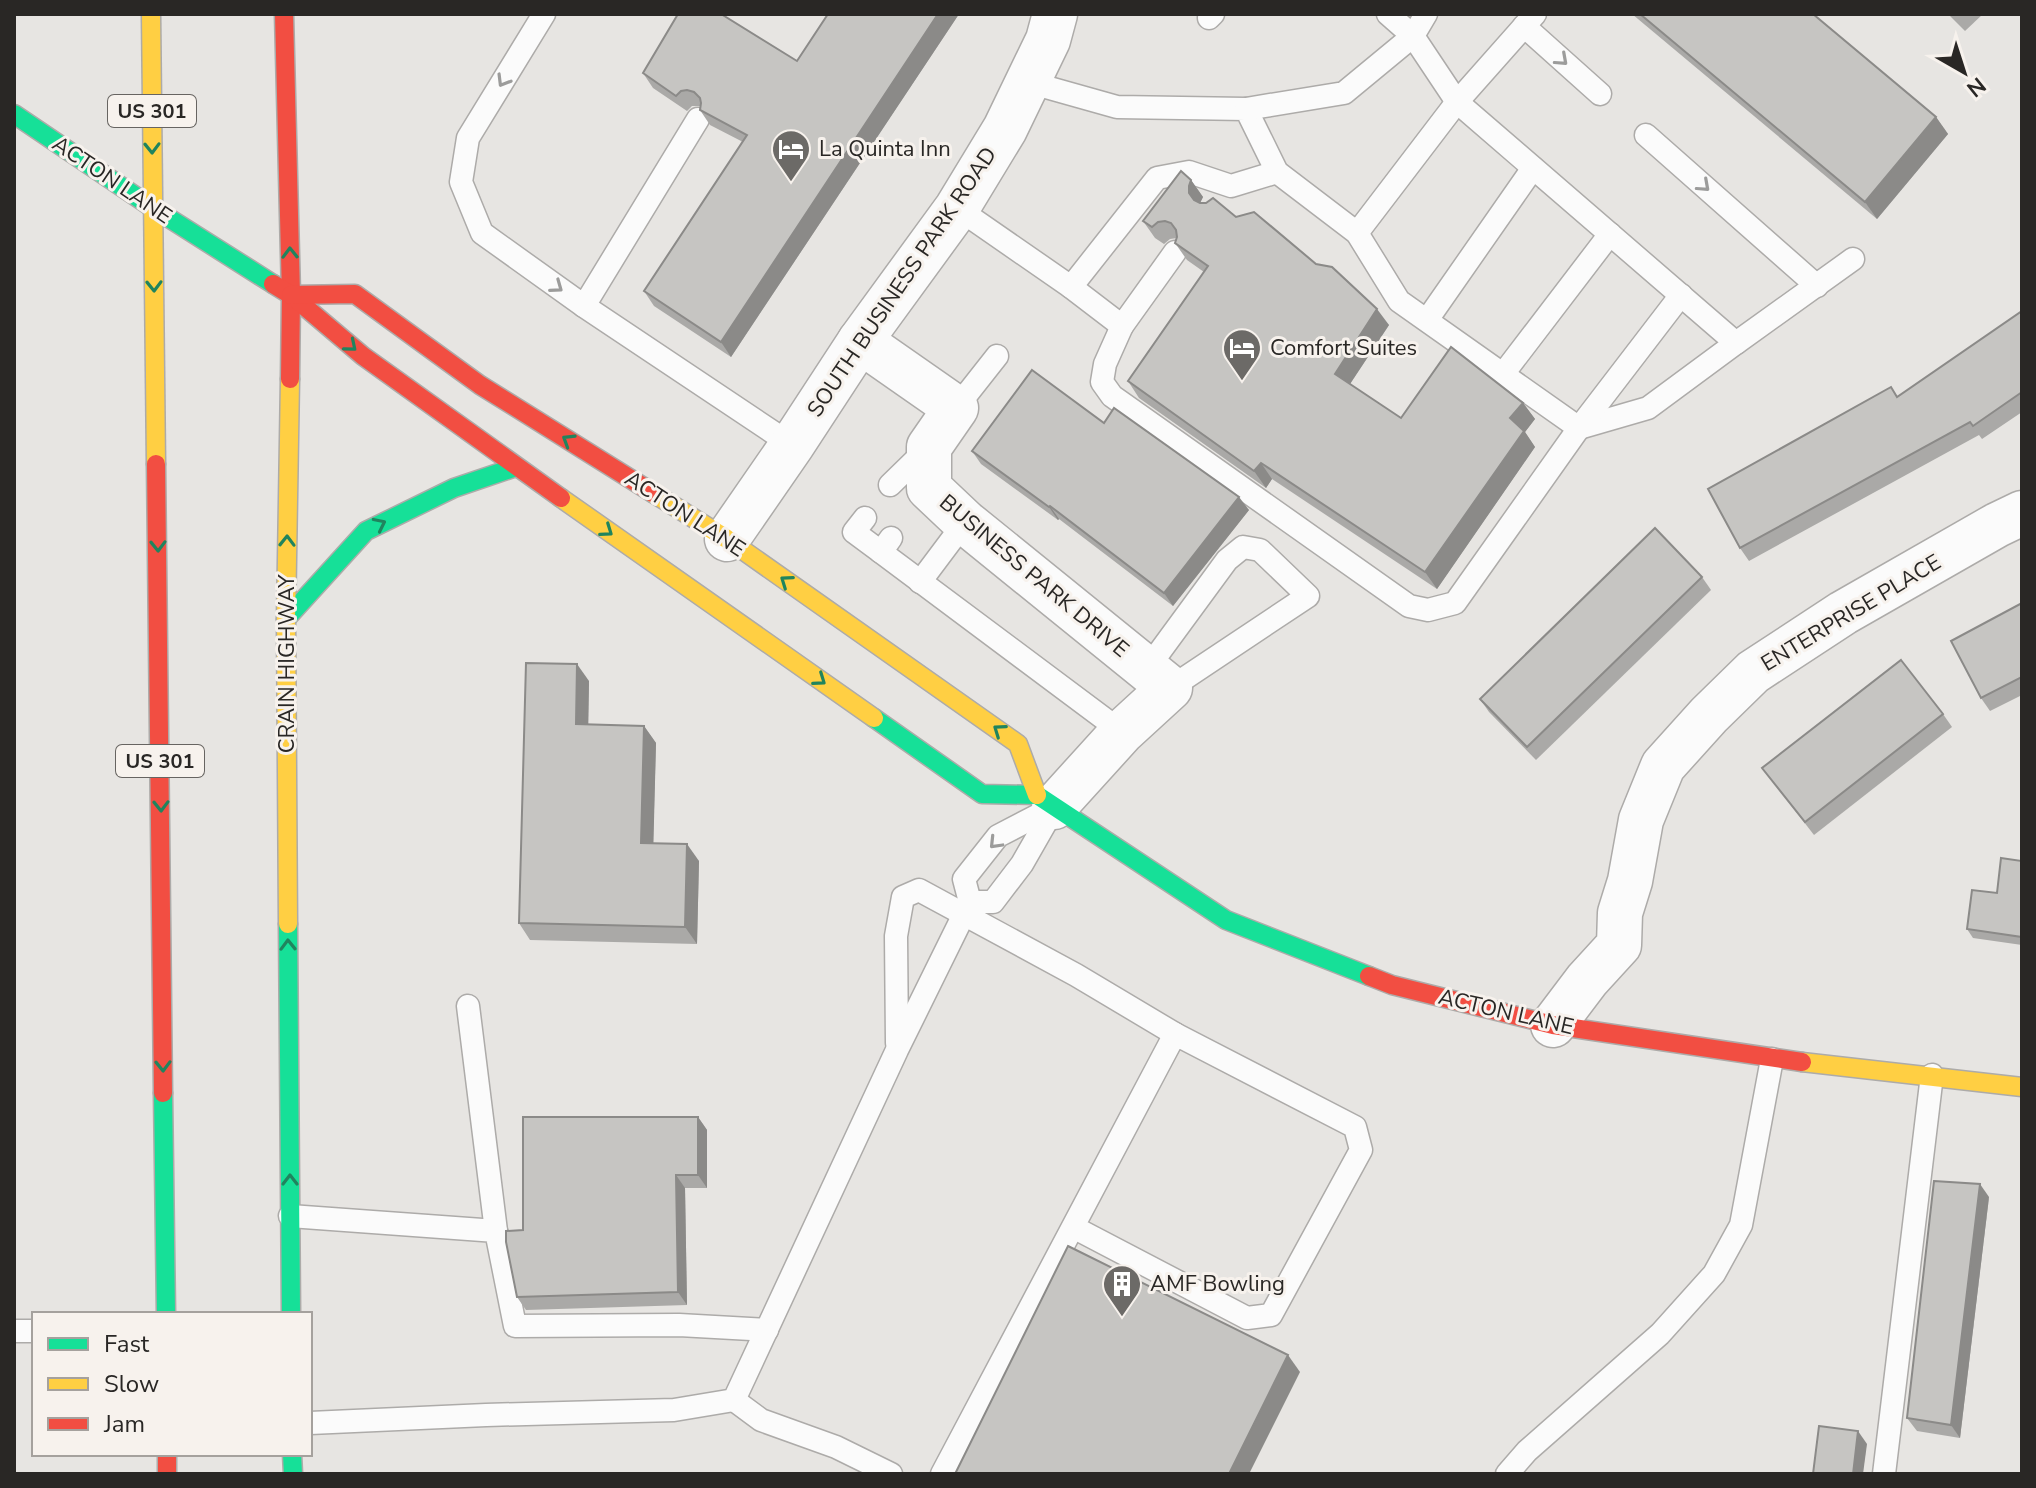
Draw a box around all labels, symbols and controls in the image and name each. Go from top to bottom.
north arrow [1924,32,2004,112]
one-way arrow [1553,51,1568,65]
text: N [1960,70,1992,104]
one-way arrow [498,72,513,87]
road number: US 301 [108,95,196,127]
hotel icon: La Quinta Inn [770,128,812,183]
street label: ACTON LANE [46,129,178,231]
place label: La Quinta Inn [819,134,951,164]
street label: SOUTH BUSINESS PARK ROAD [800,141,1004,423]
one-way arrow [144,142,161,155]
one-way arrow [1695,176,1710,191]
one-way arrow [282,246,299,259]
one-way arrow [549,277,563,292]
one-way arrow [145,280,163,293]
hotel icon: Comfort Suites [1221,327,1263,382]
place label: Comfort Suites [1270,333,1417,363]
one-way arrow [342,336,356,351]
one-way arrow [562,434,577,450]
street label: ACTON LANE [619,464,751,564]
street label: BUSINESS PARK DRIVE [933,488,1135,664]
one-way arrow [372,519,387,534]
one-way arrow [599,521,613,536]
one-way arrow [279,534,296,547]
one-way arrow [149,540,167,553]
street label: ENTERPRISE PLACE [1755,547,1947,679]
street label: CRAIN HIGHWAY [272,574,302,753]
one-way arrow [781,576,795,591]
one-way arrow [811,670,825,685]
one-way arrow [993,725,1007,740]
road number: US 301 [116,745,204,777]
one-way arrow [152,800,170,813]
one-way arrow [989,834,1004,848]
one-way arrow [279,938,297,951]
street label: ACTON LANE [1435,982,1577,1042]
one-way arrow [154,1060,172,1073]
one-way arrow [281,1173,299,1186]
building icon: AMF Bowling [1101,1263,1143,1318]
place label: AMF Bowling [1150,1269,1285,1299]
legend [32,1312,312,1456]
text: Fast [104,1328,150,1360]
text: Slow [104,1368,159,1400]
text: Jam [103,1408,145,1440]

